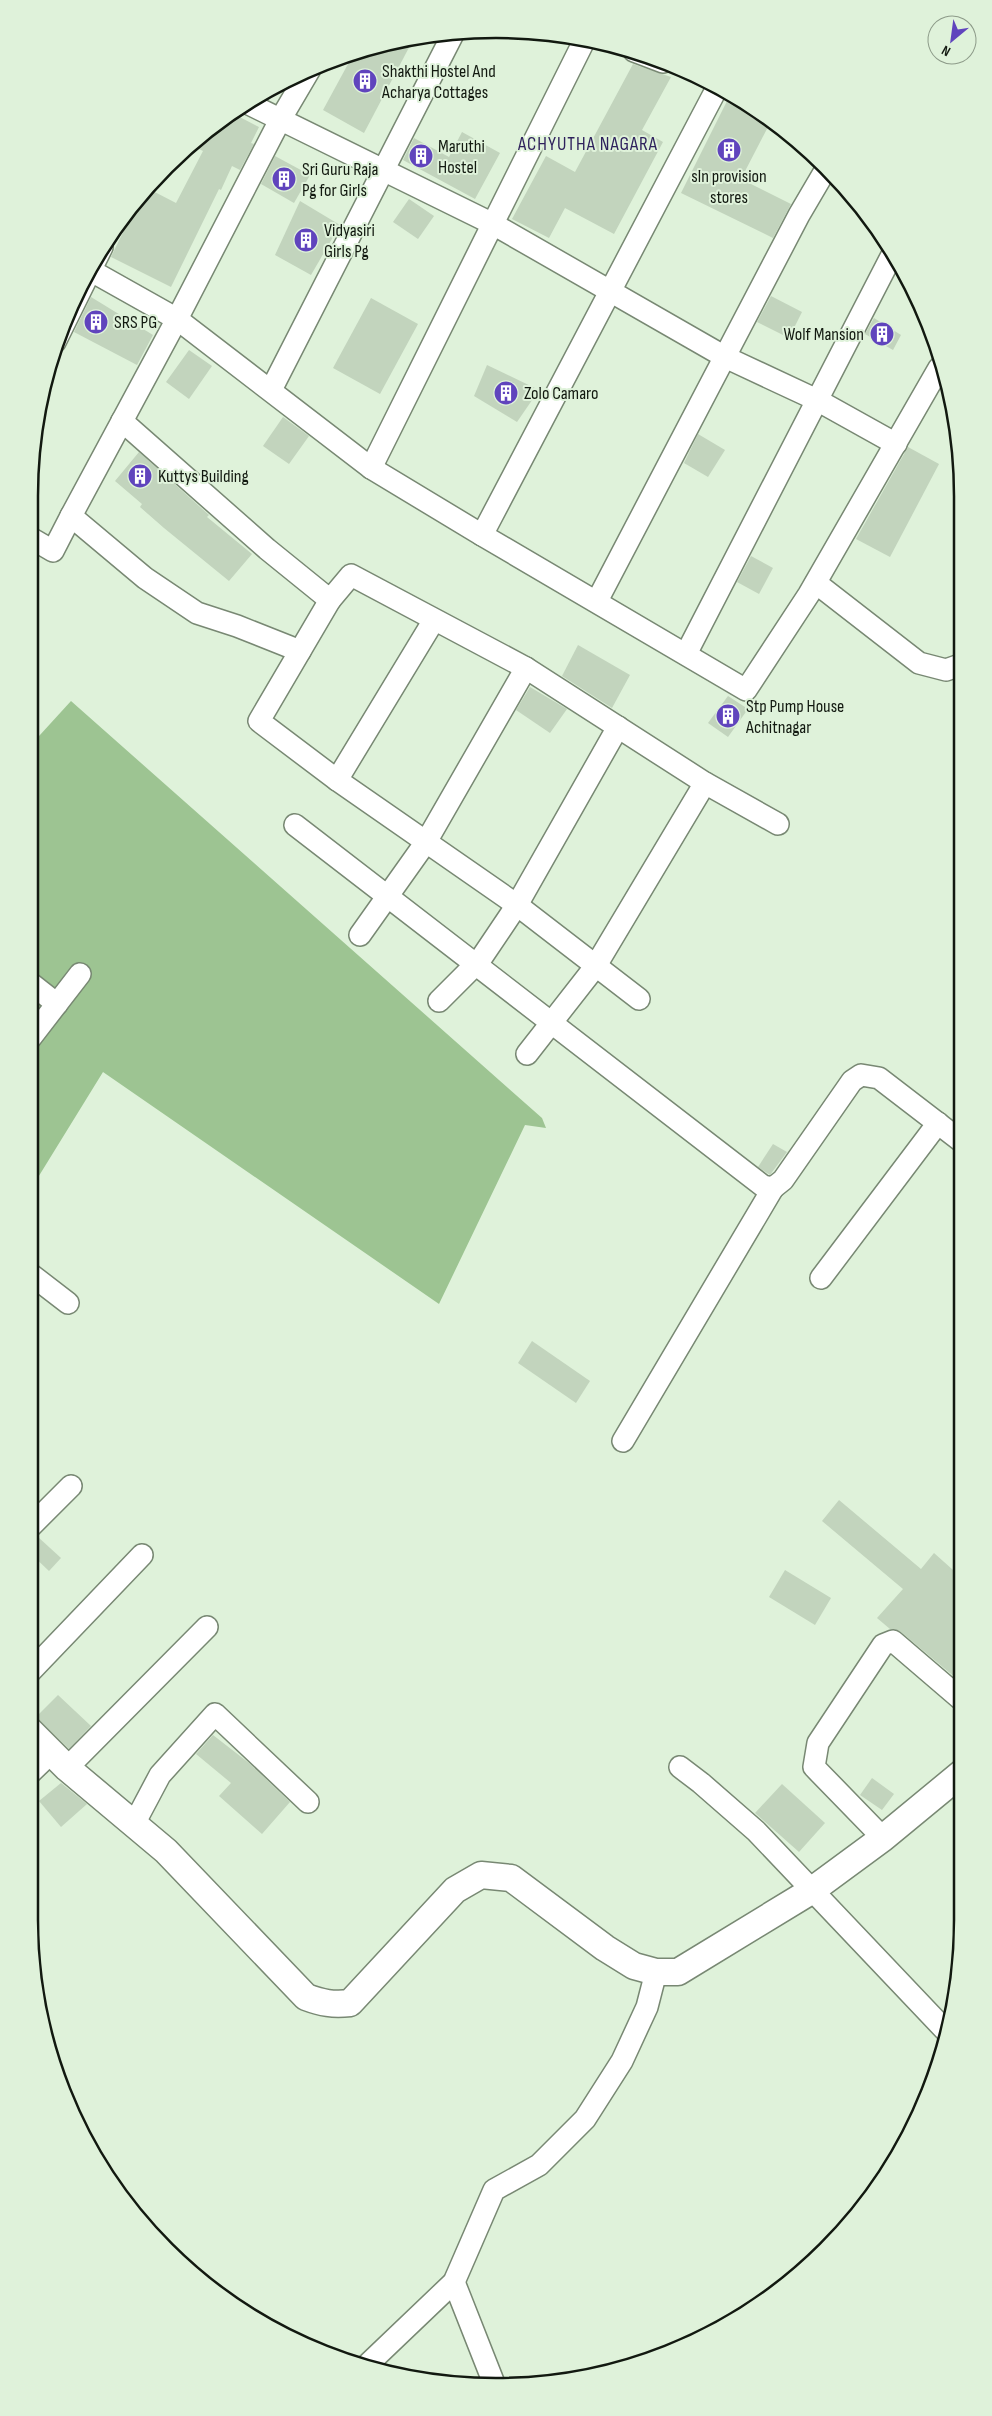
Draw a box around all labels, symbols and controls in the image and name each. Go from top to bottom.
north arrow [927,15,977,65]
text: N [939,42,953,60]
place label: Shakthi Hostel And Acharya Cottages [381,61,496,103]
building icon: Shakthi Hostel And Acharya Cottages [352,68,378,94]
district label: ACHYUTHA NAGARA [517,133,658,156]
place label: Maruthi Hostel [438,136,485,178]
building icon: sln provision stores [716,137,742,163]
building icon: Maruthi Hostel [408,143,434,169]
place label: Sri Guru Raja Pg for Girls [302,159,378,201]
building icon: Sri Guru Raja Pg for Girls [271,166,297,192]
place label: sln provision stores [691,166,767,208]
place label: Vidyasiri Girls Pg [324,220,375,262]
building icon: Vidyasiri Girls Pg [293,227,319,253]
building icon: SRS PG [83,309,109,335]
place label: SRS PG [114,312,157,333]
building icon: Wolf Mansion [869,321,895,347]
place label: Wolf Mansion [783,324,864,345]
building icon: Zolo Camaro [493,380,519,406]
place label: Zolo Camaro [524,383,598,404]
building icon: Kuttys Building [127,463,153,489]
place label: Kuttys Building [158,466,249,487]
place label: Stp Pump House Achitnagar [745,696,844,738]
building icon: Stp Pump House Achitnagar [715,703,741,729]

